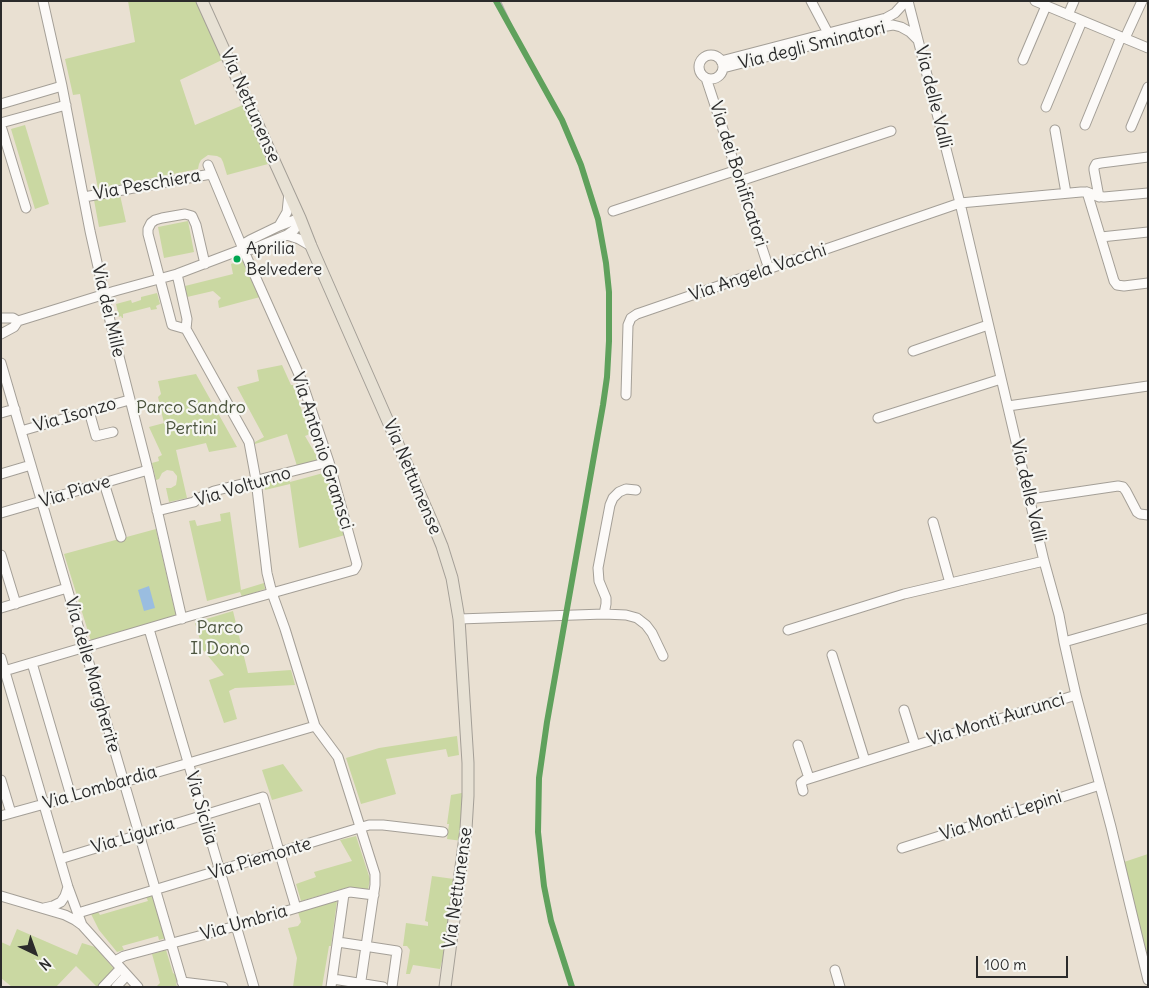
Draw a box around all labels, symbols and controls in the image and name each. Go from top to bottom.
street label: Via degli Sminatori [736,17,888,75]
street label: Via delle Valli [910,43,956,151]
street label: Via Nettunense [215,45,285,167]
street label: Via dei Bonificatori [704,99,772,249]
street label: Via Peschiera [92,165,202,205]
place label: Aprilia Belvedere [246,239,322,279]
street label: Via Angela Vacchi [687,239,829,307]
marker: Aprilia Belvedere [232,254,242,264]
street label: Via dei Mille [87,262,129,360]
street label: Via Antonio Gramsci [286,370,358,532]
street label: Via Isonzo [31,393,119,437]
park label: Parco Sandro Pertini [136,397,246,439]
street label: Via Nettunense [378,416,446,538]
street label: Via delle Valli [1006,437,1050,545]
street label: Via Volturno [193,462,293,512]
street label: Via Piave [37,471,113,513]
street label: Via delle Margherite [59,595,125,755]
park label: Parco Il Dono [190,617,250,660]
street label: Via Monti Aurunci [925,689,1067,751]
street label: Via Lombardia [41,761,159,815]
street label: Via Sicilia [180,769,222,847]
street label: Via Monti Lepini [937,786,1065,846]
street label: Via Liguria [89,813,177,859]
street label: Via Nettunense [439,826,477,950]
street label: Via Piemonte [206,833,314,885]
street label: Via Umbria [198,900,290,946]
north arrow [10,928,60,978]
scale bar [979,946,1072,978]
text: N [35,954,55,974]
text: 100 m [984,955,1026,974]

